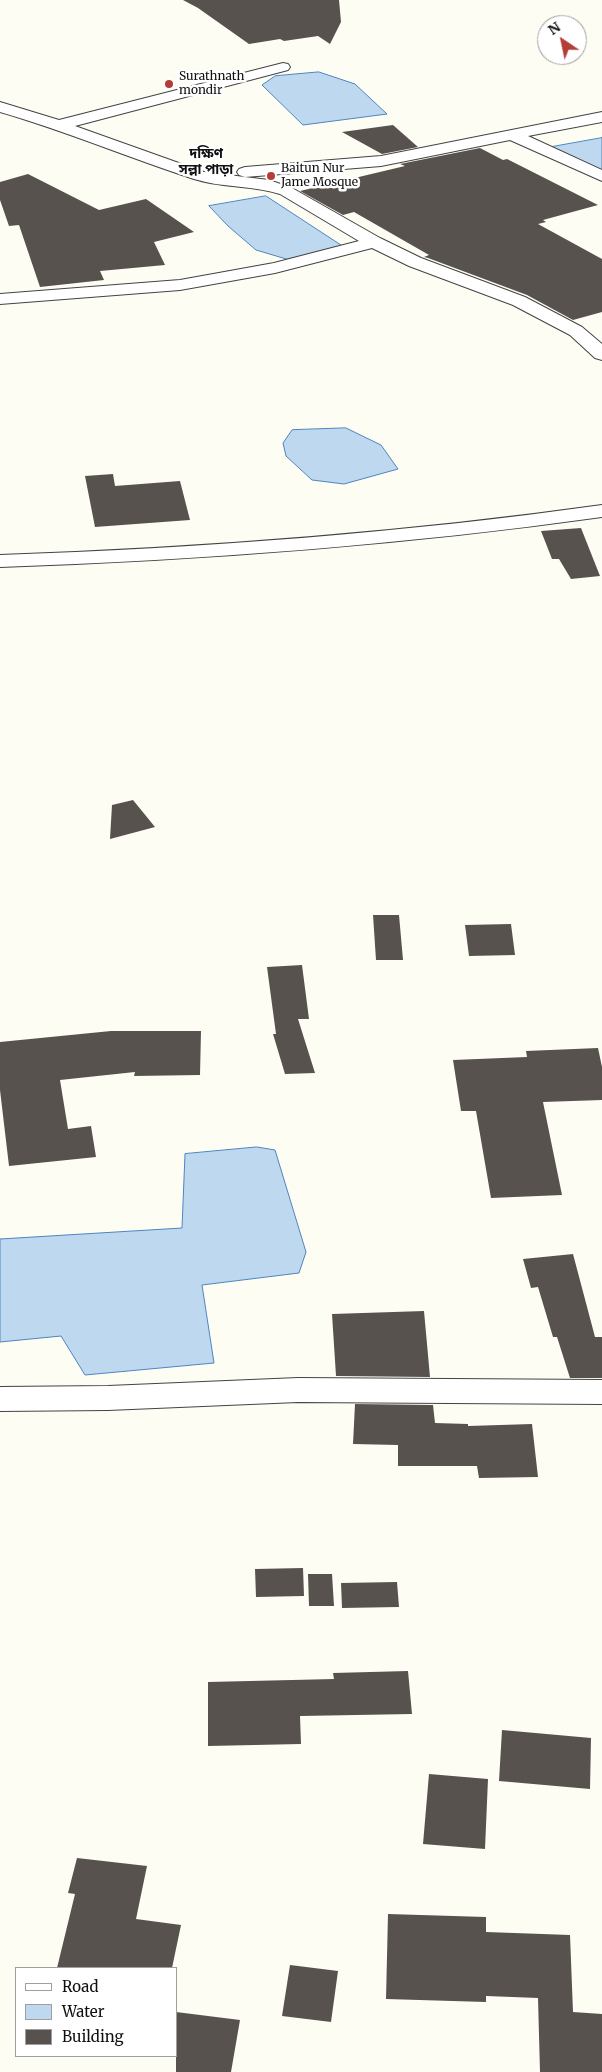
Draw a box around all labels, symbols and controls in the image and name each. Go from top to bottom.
north arrow [537,15,587,65]
text: N [545,18,564,39]
place label: Surathnath mondir [179,70,244,98]
marker: Surathnath mondir [163,78,175,90]
district label: দক্ষিণ সল্লা পাড়া [179,146,233,178]
place label: Baitun Nur Jame Mosque [281,162,358,190]
marker: Baitun Nur Jame Mosque [265,170,277,182]
legend [15,1967,178,2057]
text: Road [62,1977,98,1996]
text: Water [62,2002,104,2021]
text: Building [62,2027,124,2046]

